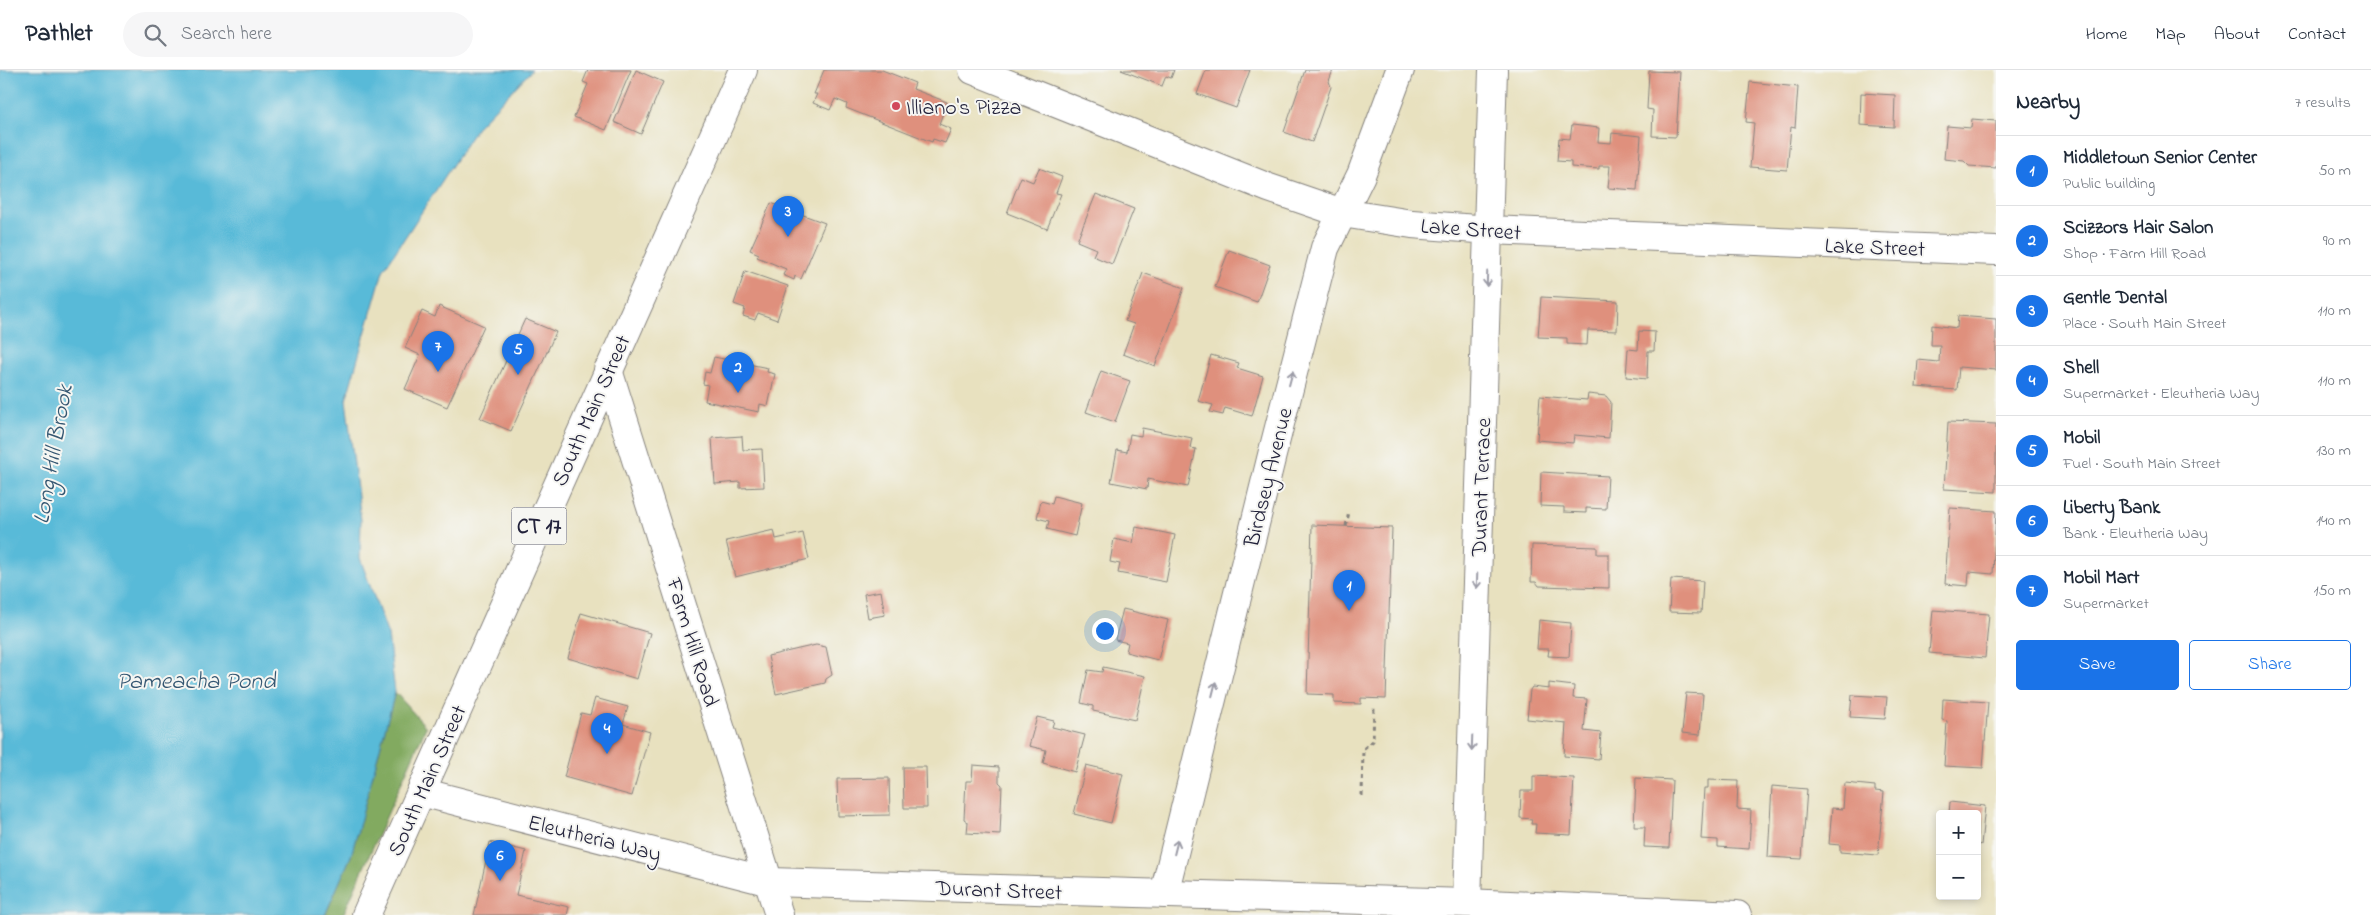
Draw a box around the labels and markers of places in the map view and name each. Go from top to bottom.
place label: Illiano's Pizza [906,93,1021,125]
marker: Illiano's Pizza [890,100,902,112]
pin: 3 [772,196,804,237]
pin: 7 [422,331,454,372]
pin: 5 [502,334,534,375]
pin: 2 [722,352,754,393]
pin: 1 [1333,570,1365,611]
pin: 4 [591,713,623,754]
pin: 6 [484,840,516,881]

